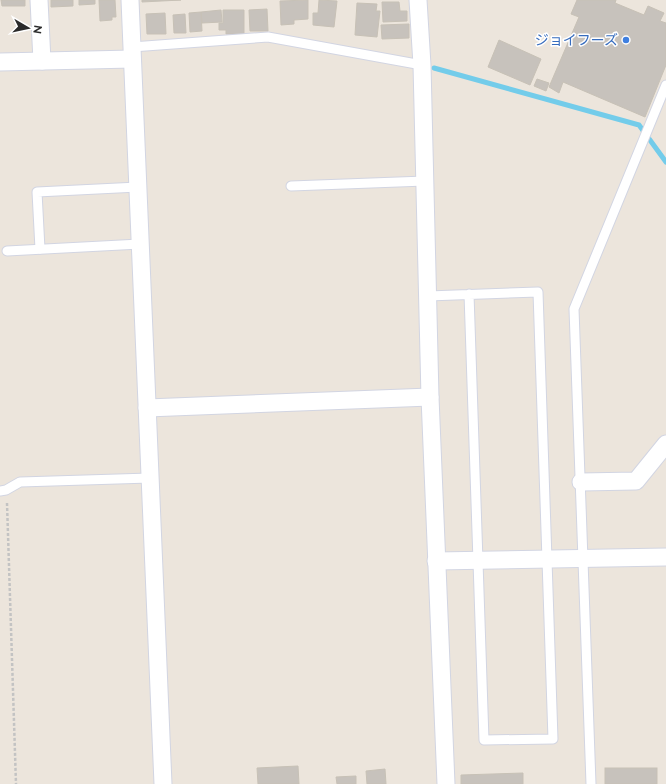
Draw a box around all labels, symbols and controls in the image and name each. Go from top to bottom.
north arrow [8,8,48,48]
text: N [30,24,44,35]
place label: ジョイフーズ [535,32,618,48]
marker: ジョイフーズ [621,35,631,45]

